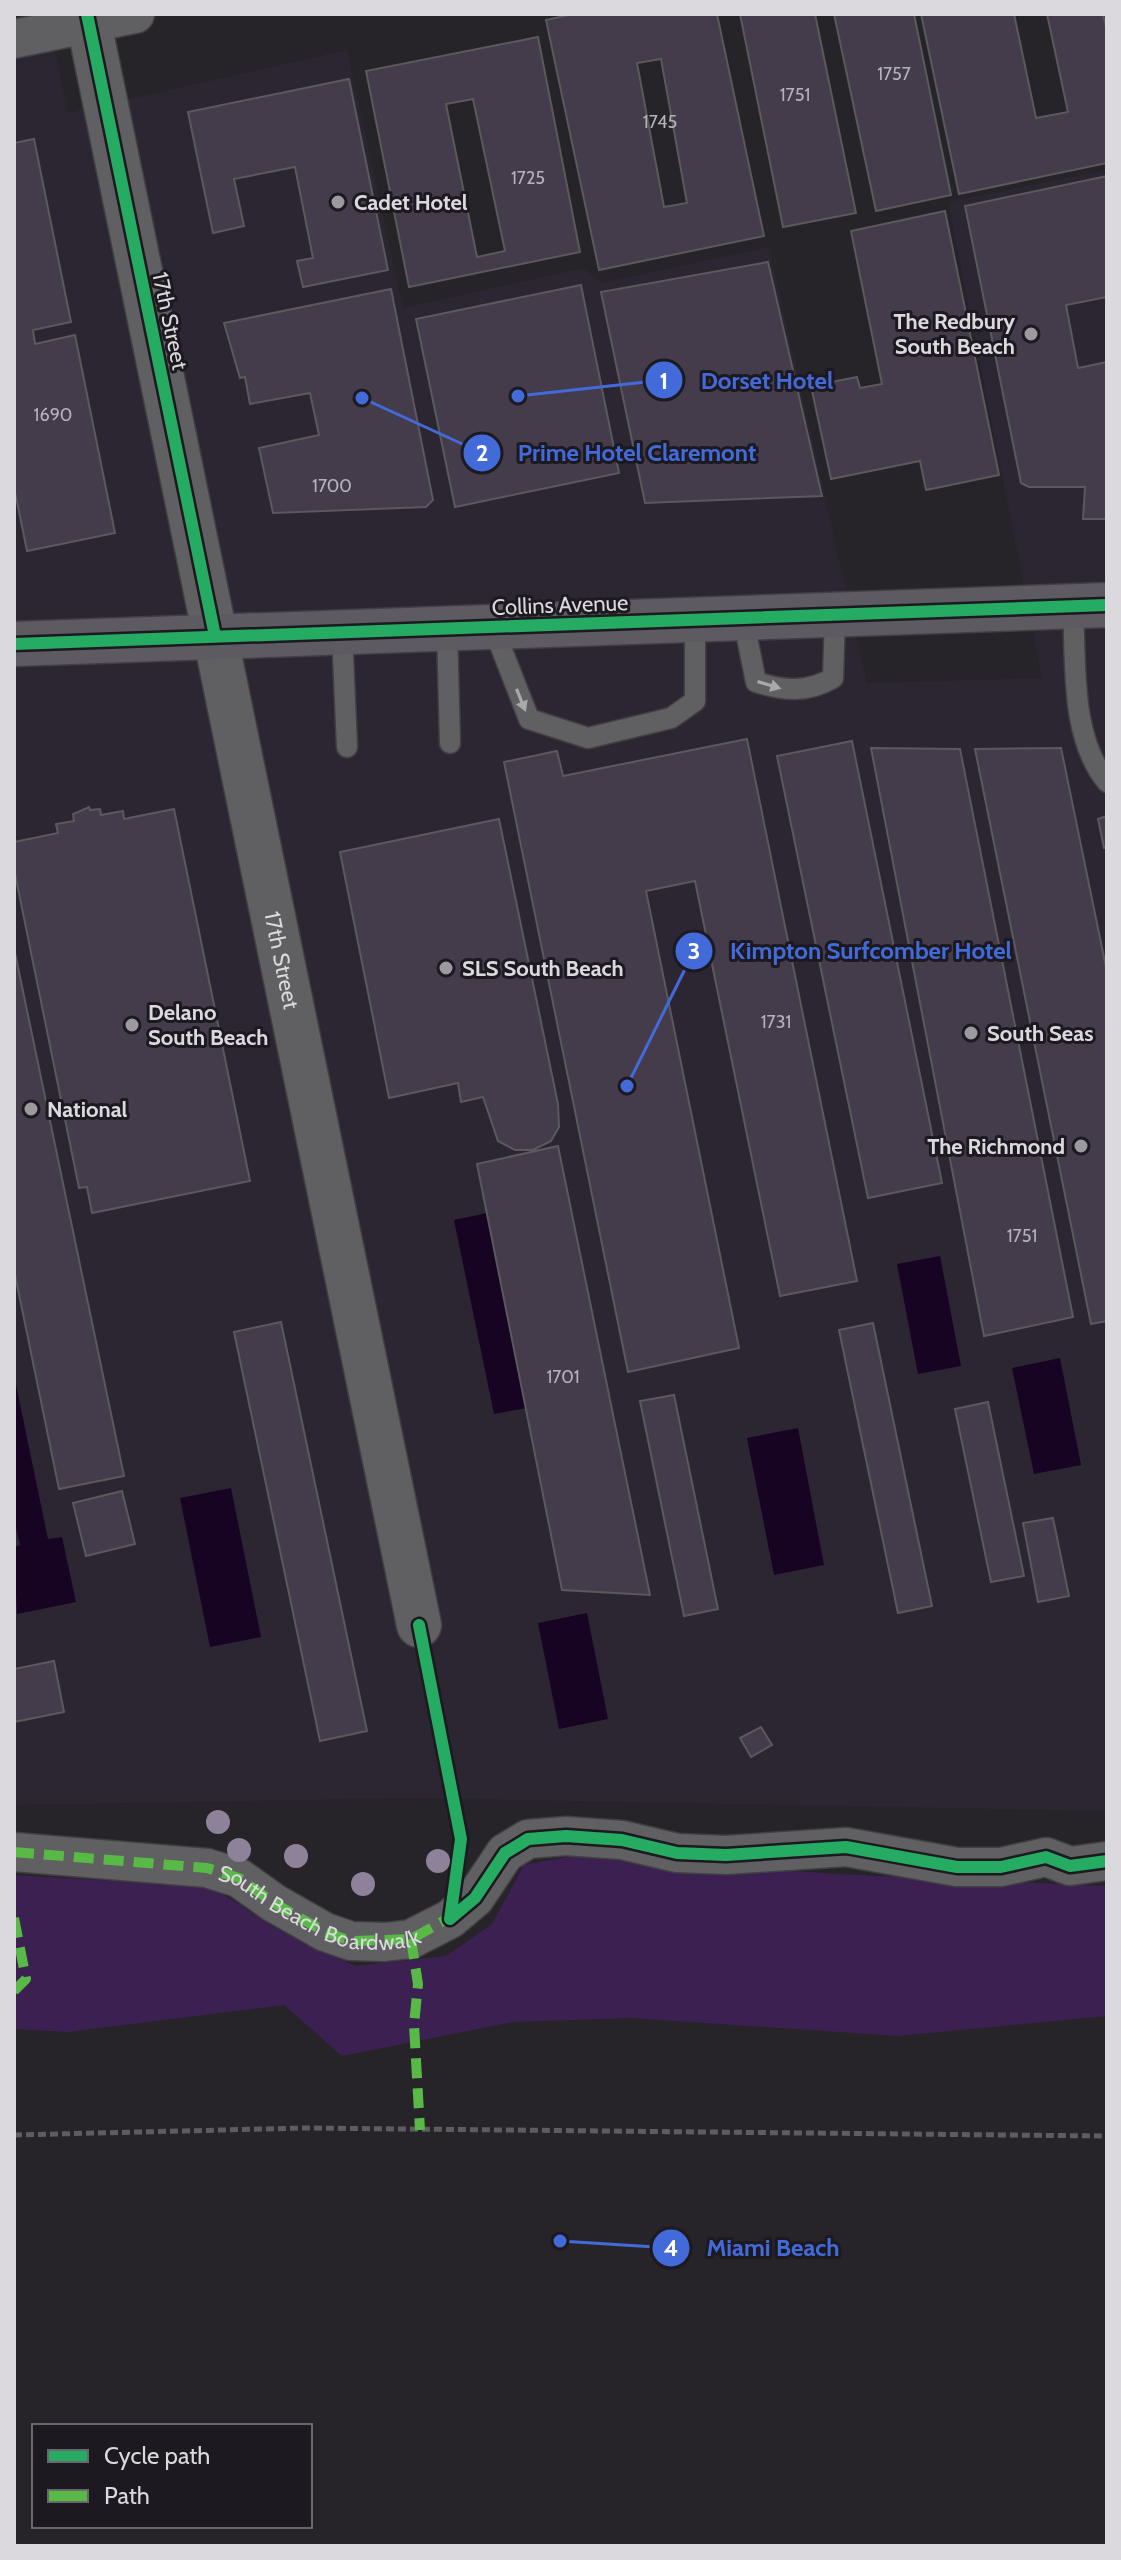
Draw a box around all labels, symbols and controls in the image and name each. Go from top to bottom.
house number: 1757 [877,63,911,85]
house number: 1751 [780,84,810,106]
house number: 1745 [643,111,677,133]
house number: 1725 [511,167,545,189]
place label: Cadet Hotel [354,189,468,216]
marker: Cadet Hotel [329,193,347,211]
street label: 17th Street [146,270,194,373]
place label: The Redbury South Beach [893,308,1015,360]
marker: The Redbury South Beach [1022,325,1040,343]
callout: Dorset Hotel [644,356,849,404]
text: 1 [660,366,668,395]
text: Dorset Hotel [701,366,833,395]
house number: 1690 [34,404,72,426]
callout: Prime Hotel Claremont [462,429,773,477]
text: 2 [476,438,488,467]
text: Prime Hotel Claremont [518,438,756,467]
house number: 1700 [312,475,352,497]
street label: Collins Avenue [491,589,629,621]
one-way arrow [757,679,781,692]
one-way arrow [515,688,528,712]
street label: 17th Street [259,909,305,1012]
callout: Kimpton Surfcomber Hotel [674,927,1027,975]
text: 3 [688,936,700,965]
text: Kimpton Surfcomber Hotel [730,936,1012,965]
place label: SLS South Beach [462,955,624,982]
marker: SLS South Beach [437,959,455,977]
place label: Delano South Beach [148,999,268,1051]
house number: 1731 [761,1011,791,1033]
marker: Delano South Beach [123,1016,141,1034]
place label: South Seas [987,1020,1093,1047]
marker: South Seas [962,1024,980,1042]
place label: National [47,1096,128,1123]
marker: National [22,1100,40,1118]
place label: The Richmond [927,1133,1065,1160]
marker: The Richmond [1072,1137,1090,1155]
house number: 1751 [1007,1225,1037,1247]
house number: 1701 [546,1366,580,1388]
street label: South Beach Boardwalk [215,1859,425,1956]
callout: Miami Beach [651,2224,856,2272]
text: 4 [664,2233,678,2262]
text: Miami Beach [707,2233,839,2262]
legend [32,2424,312,2528]
text: Cycle path [104,2441,210,2470]
text: Path [104,2481,150,2510]

